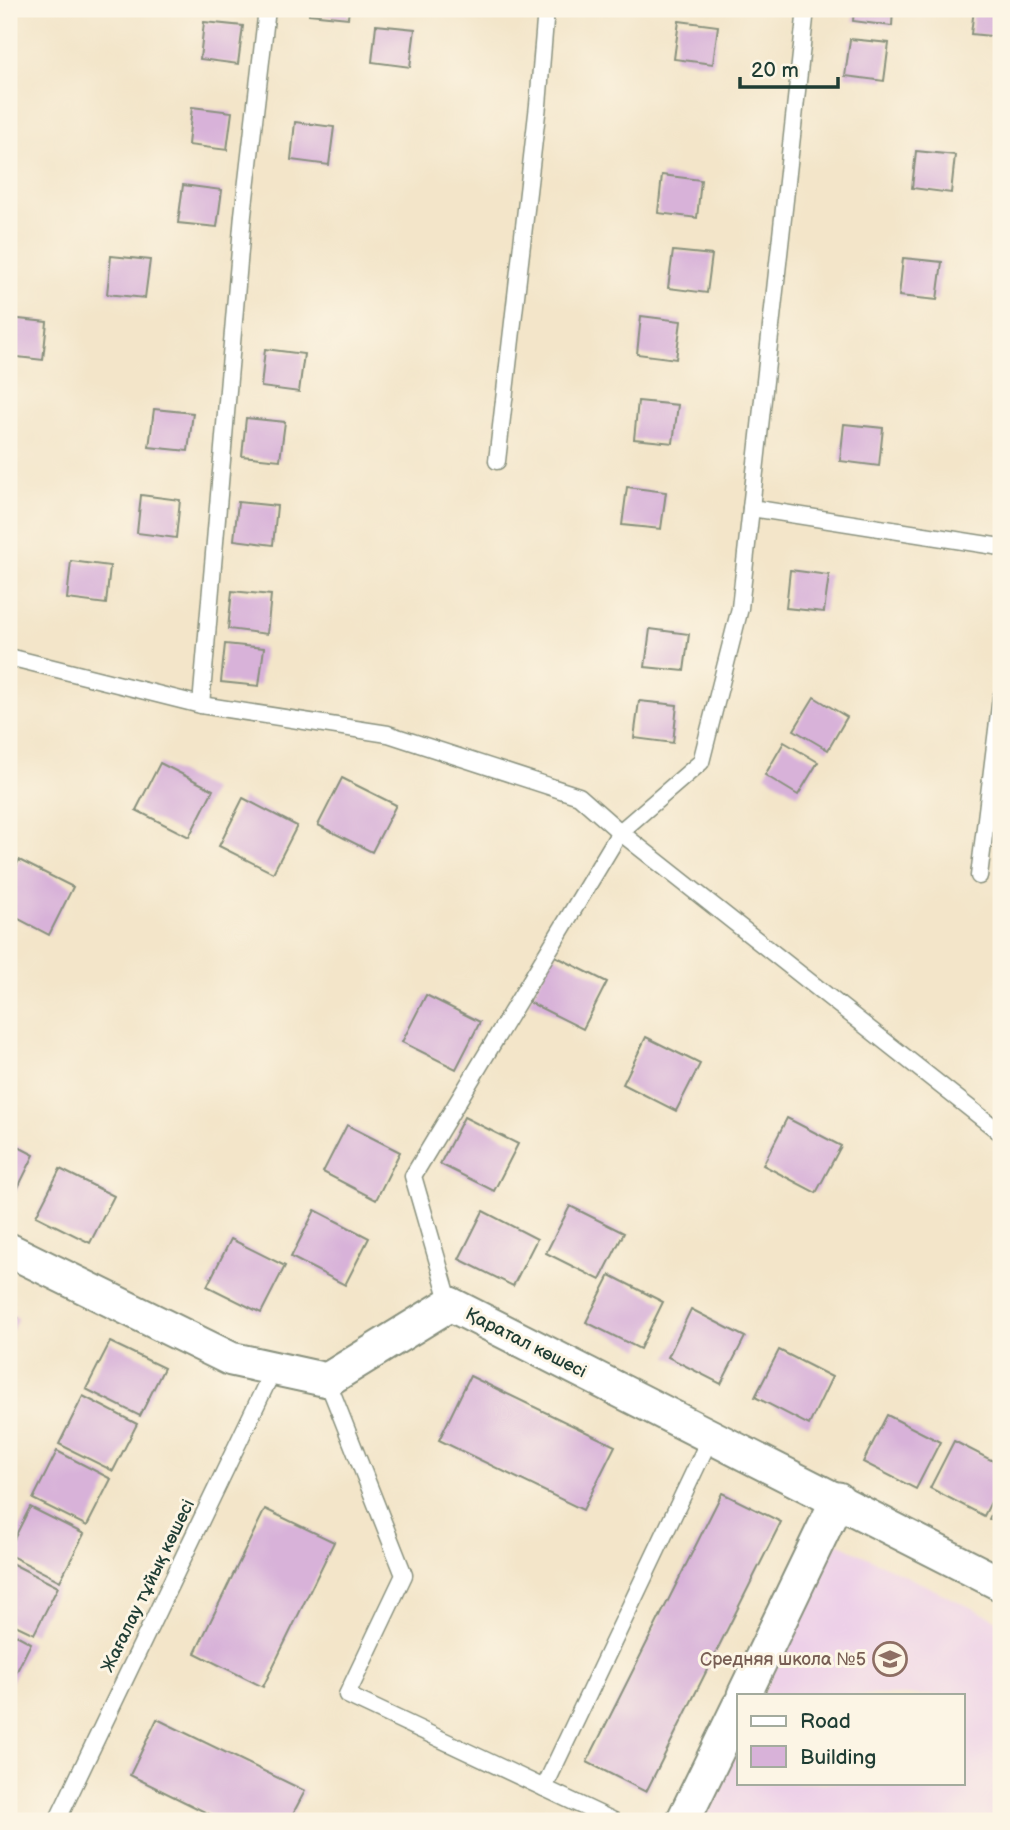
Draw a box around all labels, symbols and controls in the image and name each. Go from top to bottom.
scale bar [740,46,838,90]
text: 20 m [751,58,799,83]
street label: Қаратал көшесі [462,1303,590,1383]
street label: Жағалау тұйық көшесі [97,1496,199,1676]
school or university icon: Средняя школа №5 [871,1640,909,1678]
place label: Средняя школа №5 [700,1649,866,1670]
legend [737,1694,964,1784]
text: Road [800,1709,851,1734]
text: Building [800,1745,876,1770]

